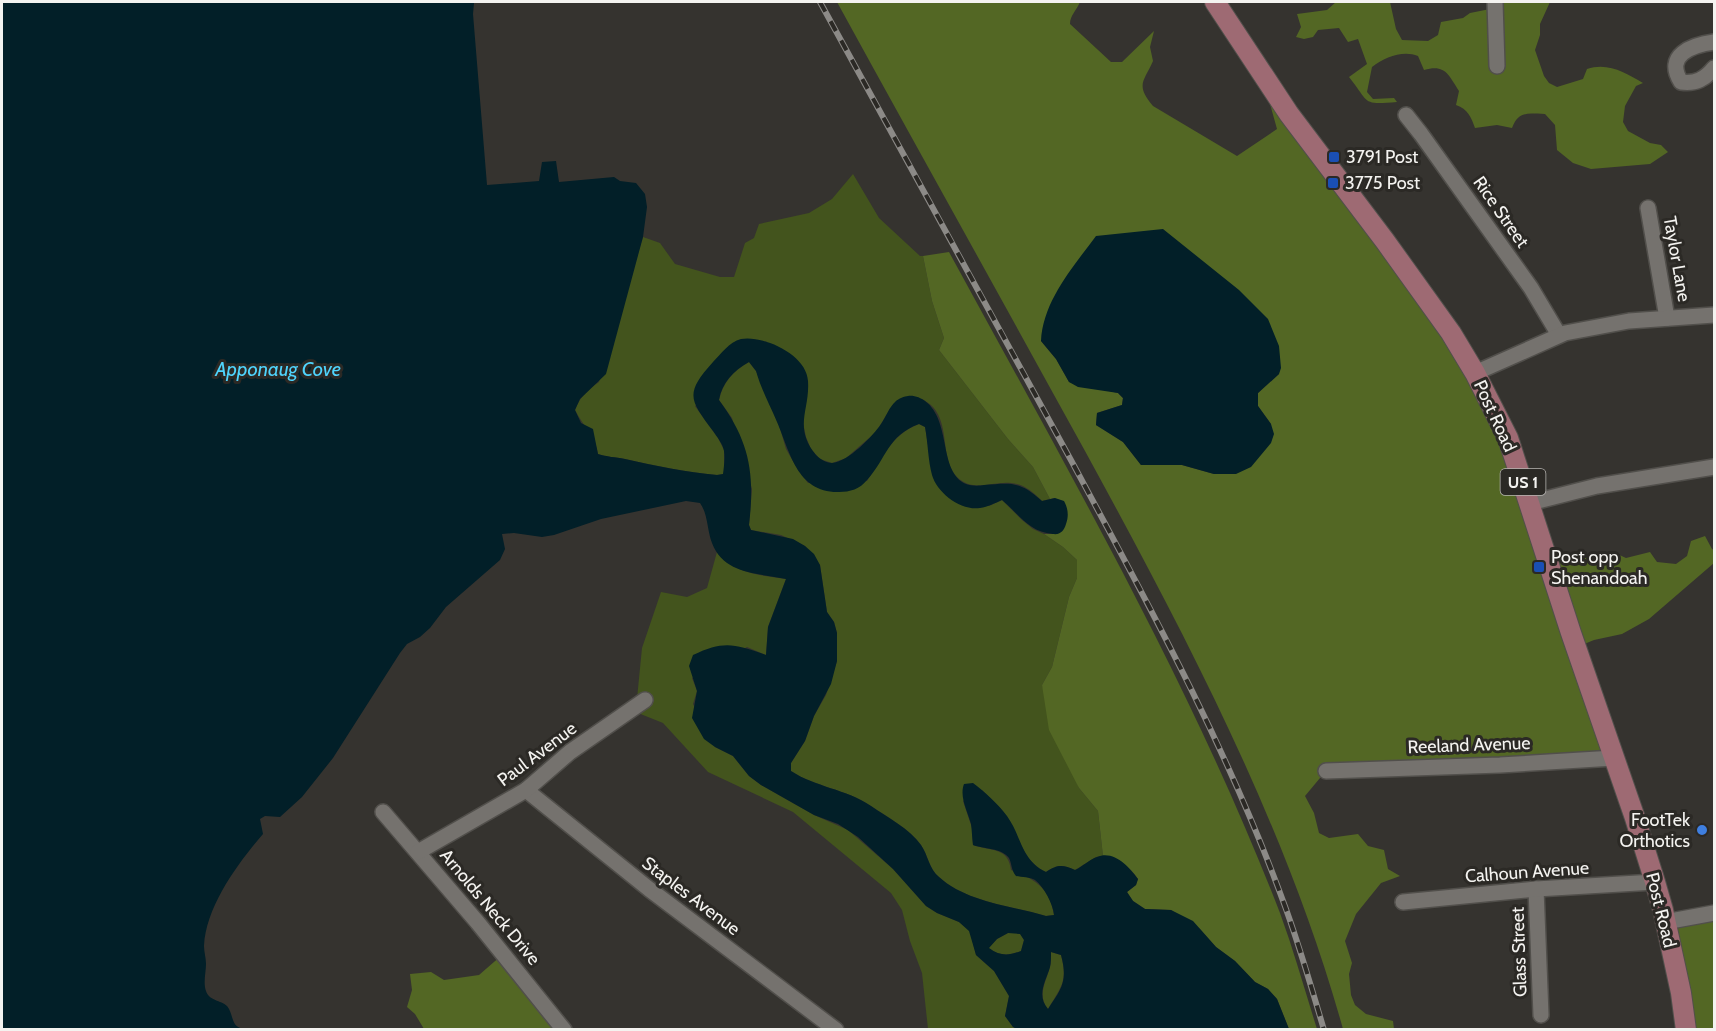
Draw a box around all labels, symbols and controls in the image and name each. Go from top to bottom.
place label: 3791 Post [1346,146,1418,168]
marker: 3791 Post [1327,150,1341,164]
place label: 3775 Post [1345,172,1420,194]
street label: Rice Street [1468,172,1534,252]
marker: 3775 Post [1326,176,1340,190]
street label: Taylor Lane [1659,214,1695,304]
water label: Apponaug Cove [214,357,341,381]
street label: Post Road [1469,377,1521,455]
road number: US 1 [1500,469,1546,495]
place label: Post opp Shenandoah [1551,546,1647,589]
marker: Post opp Shenandoah [1532,560,1546,574]
street label: Paul Avenue [493,717,581,791]
street label: Reeland Avenue [1407,732,1531,758]
place label: FootTek Orthotics [1619,809,1691,852]
marker: FootTek Orthotics [1695,823,1709,837]
street label: Arnolds Neck Drive [435,845,545,969]
street label: Staples Avenue [638,852,744,940]
street label: Calhoun Avenue [1464,857,1590,887]
street label: Post Road [1641,870,1681,950]
street label: Glass Street [1506,907,1532,997]

